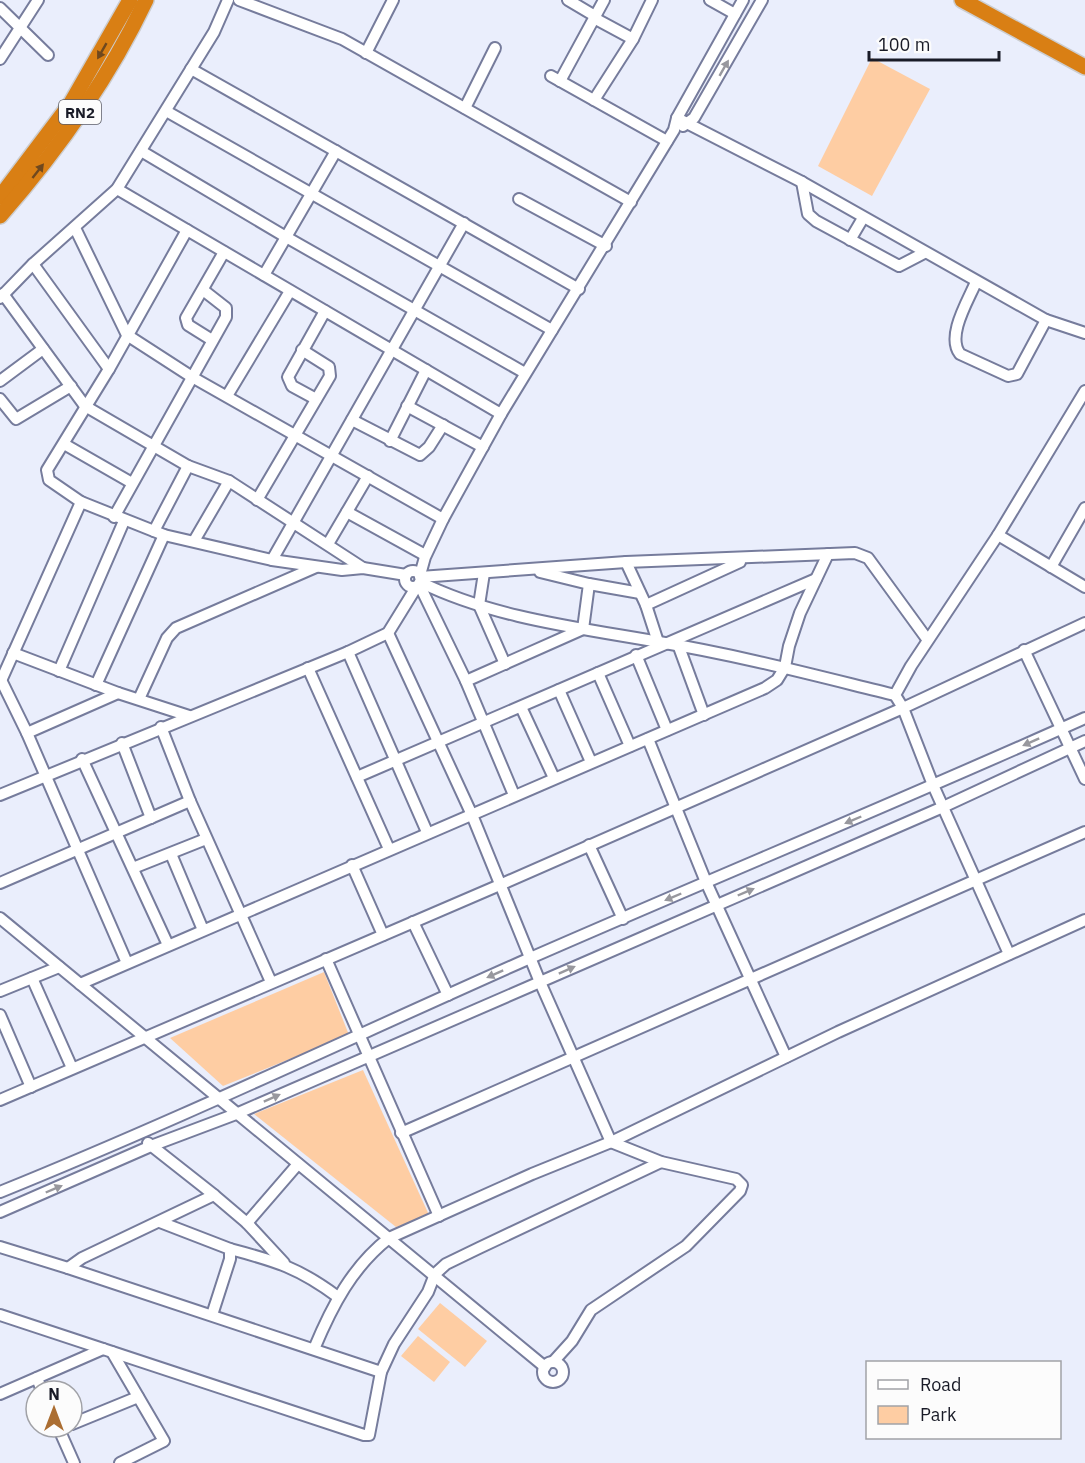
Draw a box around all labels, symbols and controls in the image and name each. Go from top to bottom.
scale bar [869,24,1000,62]
text: 100 m [878,33,930,56]
one-way arrow [96,43,107,59]
one-way arrow [718,59,728,76]
road number: RN2 [59,100,101,124]
one-way arrow [31,163,44,179]
one-way arrow [1022,737,1040,747]
one-way arrow [844,815,861,824]
one-way arrow [737,887,755,897]
one-way arrow [665,892,682,901]
one-way arrow [558,965,576,974]
one-way arrow [486,970,503,979]
one-way arrow [264,1093,281,1102]
one-way arrow [45,1184,62,1193]
legend [866,1361,1061,1439]
text: Road [920,1373,961,1396]
north arrow [24,1379,84,1439]
text: N [48,1384,60,1404]
text: Park [920,1403,957,1426]

